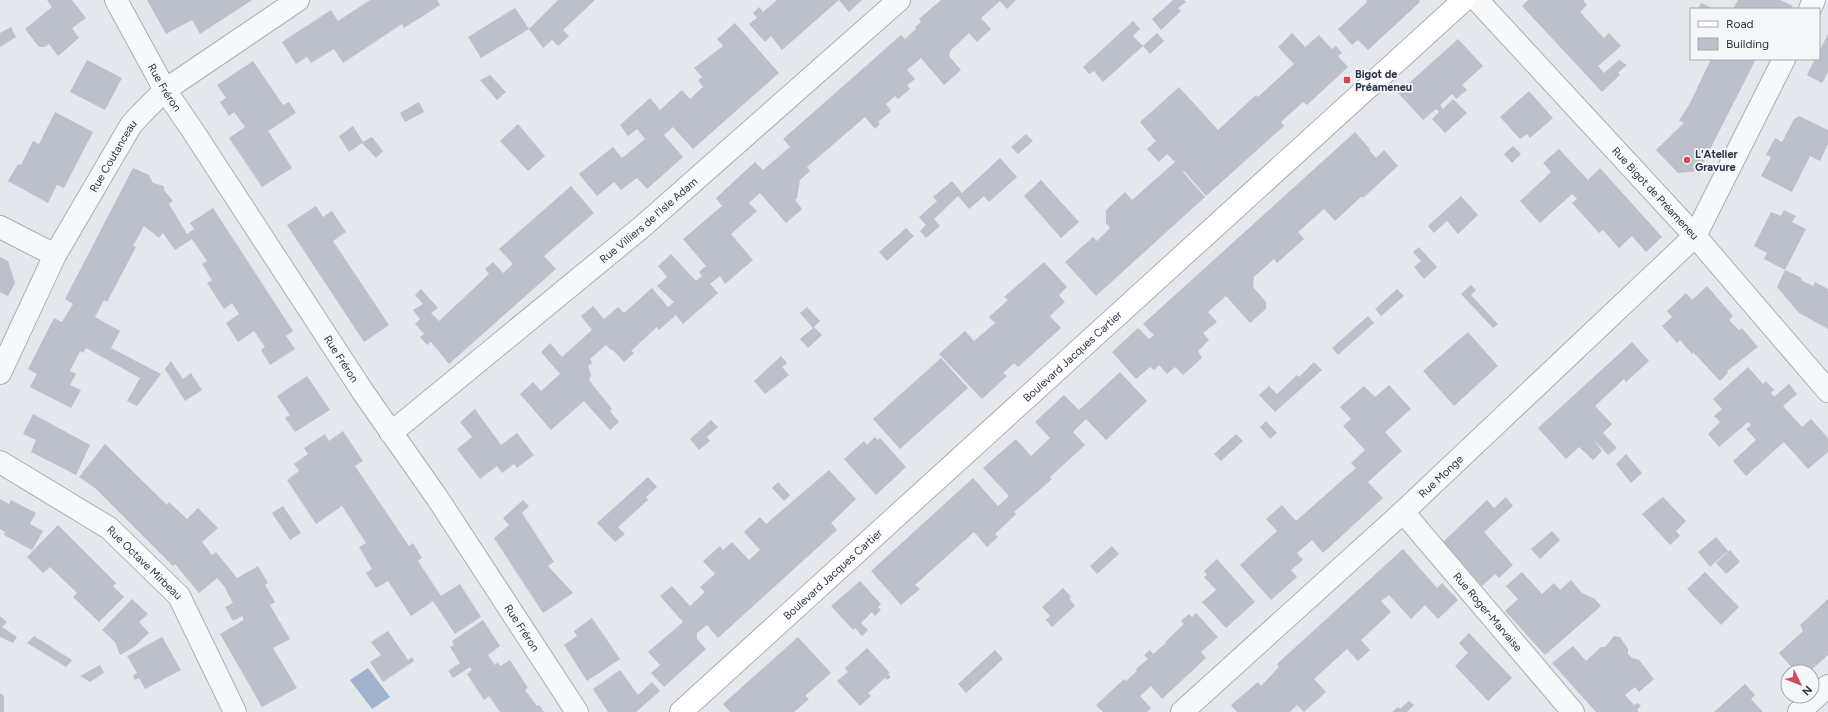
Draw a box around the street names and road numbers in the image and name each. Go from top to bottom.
street label: Rue Fréron [145,61,184,114]
street label: Rue Coutanceau [87,117,139,195]
street label: Rue Bigot de Préameneu [1609,144,1701,242]
street label: Rue Villiers de l'Isle Adam [597,175,700,266]
street label: Boulevard Jacques Cartier [1020,308,1125,404]
street label: Rue Fréron [321,333,361,385]
street label: Rue Monge [1416,452,1466,500]
street label: Rue Octave Mirbeau [104,523,185,602]
street label: Boulevard Jacques Cartier [781,526,885,622]
street label: Rue Roger-Marvaise [1451,570,1525,654]
street label: Rue Fréron [502,602,542,654]

